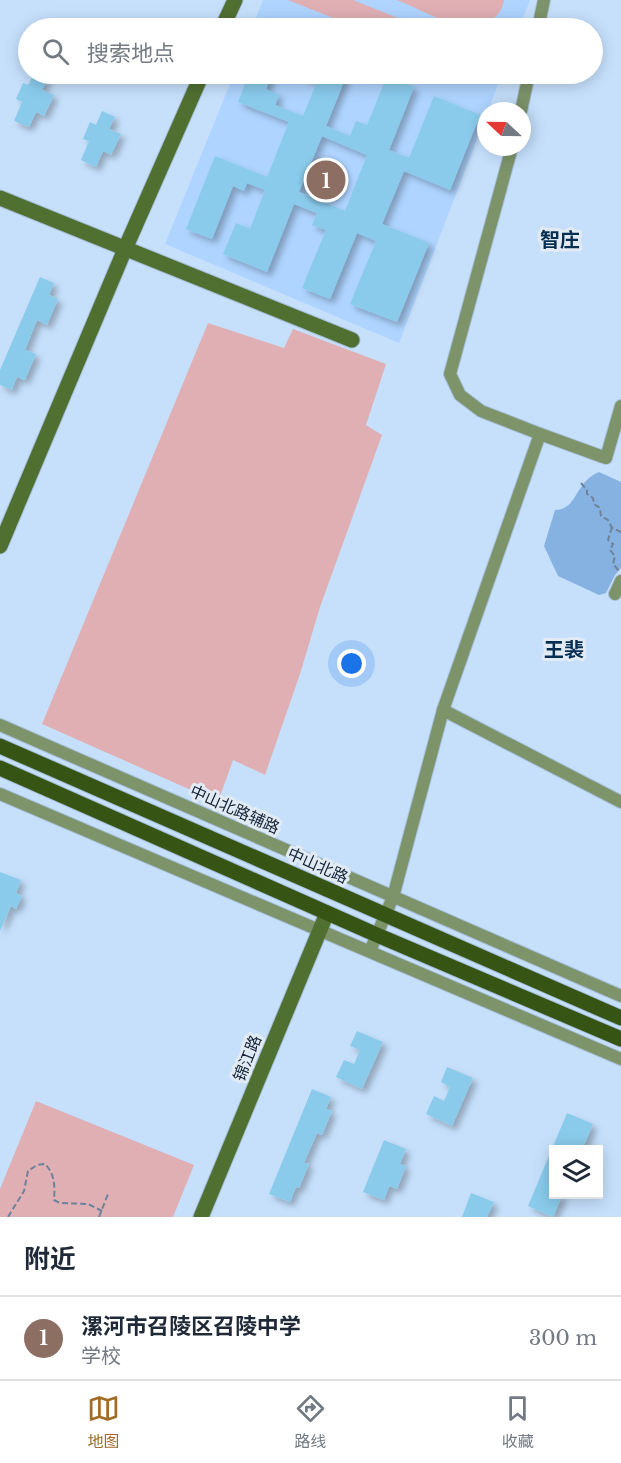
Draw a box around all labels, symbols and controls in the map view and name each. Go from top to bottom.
search box [18,18,603,84]
icon: search [39,35,72,68]
text: 搜索地点 [87,40,175,67]
north arrow [477,102,531,156]
pin: 1 [306,158,346,202]
district label: 智庄 [540,228,580,252]
district label: 王裴 [544,638,584,662]
your location [337,649,366,678]
street label: 中山北路辅路 [187,780,283,838]
street label: 中山北路 [285,843,351,887]
street label: 锦江路 [229,1032,265,1084]
map controls [549,1145,603,1199]
button: layers [549,1145,603,1199]
text: 附近 [24,1243,76,1275]
text: 漯河市召陵区召陵中学 [81,1313,301,1340]
text: 1 [39,1326,48,1350]
text: 300 m [529,1326,597,1350]
text: 学校 [81,1344,121,1368]
tab: 地图 [87,1392,120,1452]
tab: 路线 [294,1392,327,1452]
tab: 收藏 [501,1392,534,1452]

